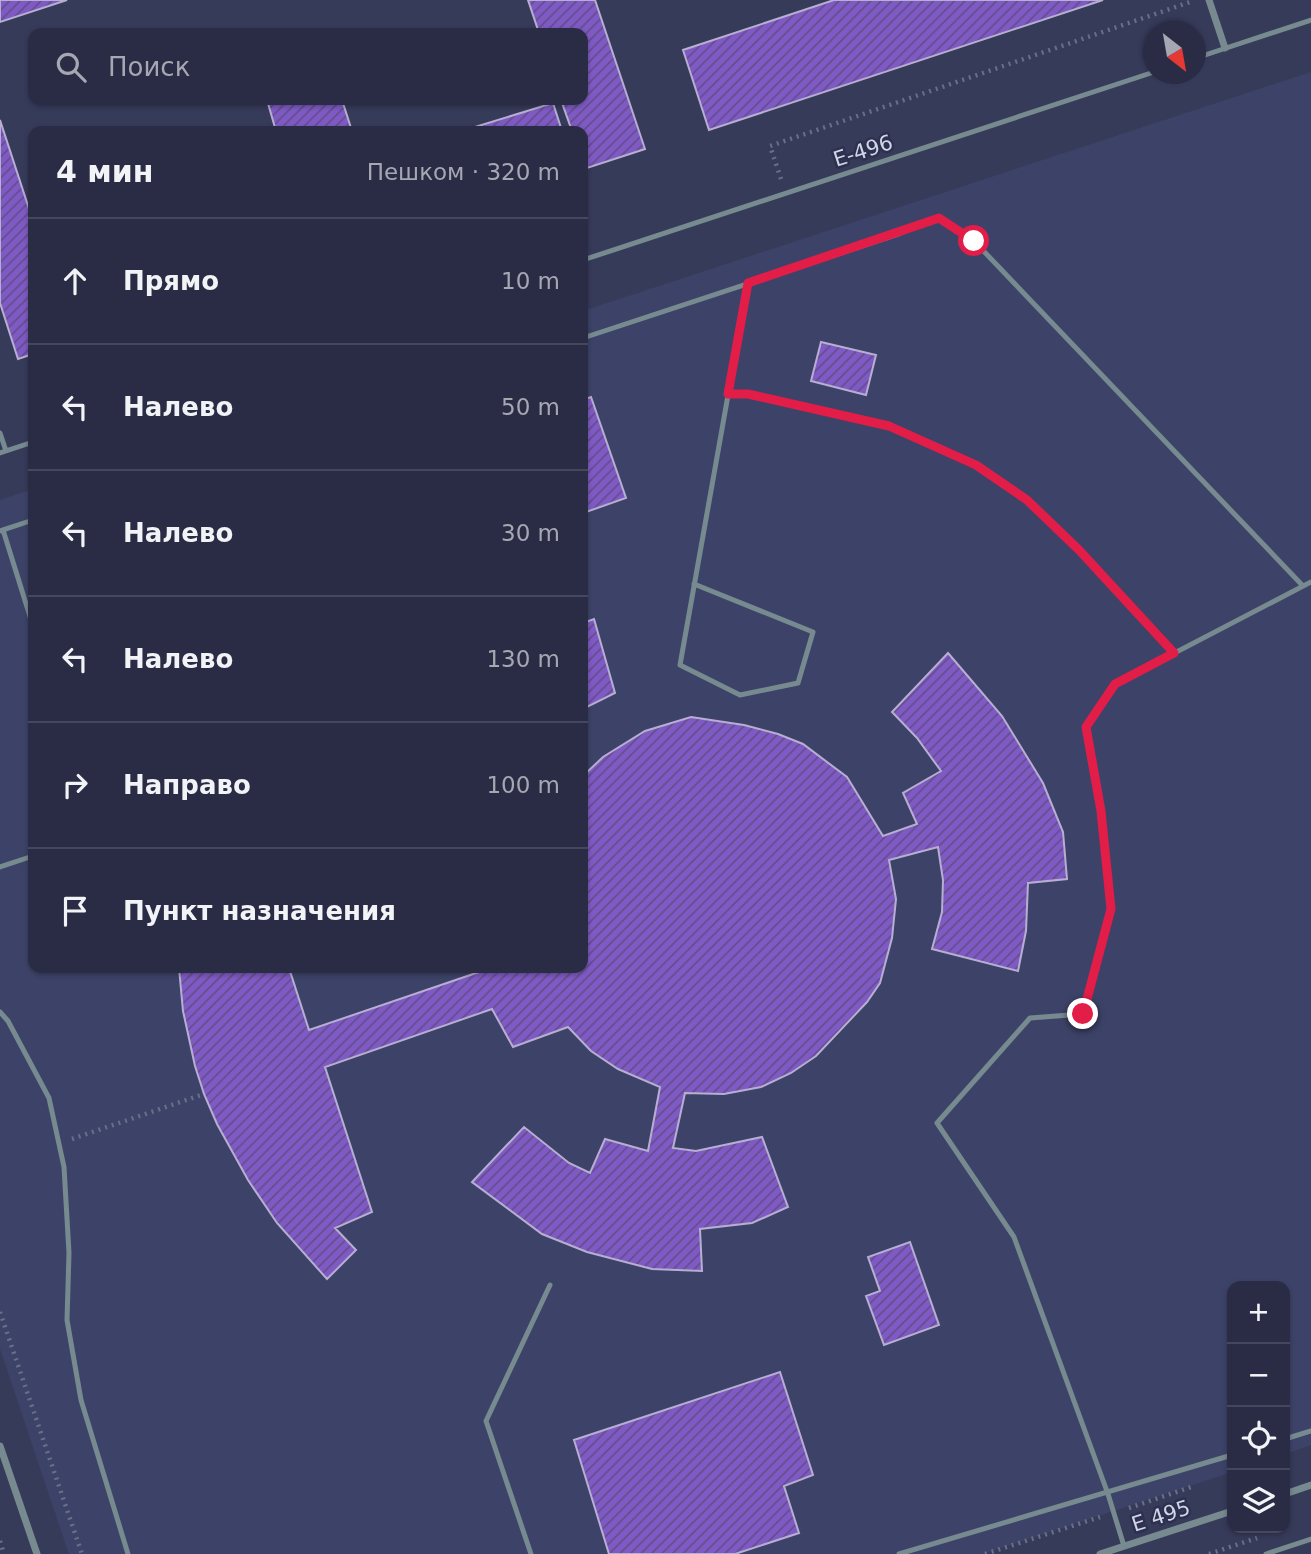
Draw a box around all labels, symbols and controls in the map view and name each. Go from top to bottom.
north arrow [1143,21,1206,84]
search box [28,28,588,105]
icon: search [52,48,90,86]
text: Поиск [108,52,190,82]
street label: E-496 [830,130,896,172]
text: 4 мин [56,154,154,189]
text: Пешком · 320 m [367,159,560,185]
route start [958,225,989,256]
icon: ahead [56,262,94,300]
text: Прямо [123,266,219,296]
text: 10 m [501,268,560,294]
icon: left [56,388,94,426]
text: Налево [123,392,233,422]
text: 50 m [501,394,560,420]
icon: left [56,514,94,552]
text: Налево [123,518,233,548]
text: 30 m [501,520,560,546]
icon: left [56,640,94,678]
text: Налево [123,644,233,674]
text: 130 m [486,646,560,672]
icon: right [56,766,94,804]
text: Направо [123,770,251,800]
text: 100 m [486,772,560,798]
icon: arrive [56,892,94,930]
text: Пункт назначения [123,896,396,926]
route end [1067,998,1098,1029]
map controls [1227,1281,1290,1533]
button: + [1227,1281,1290,1344]
button: − [1227,1344,1290,1407]
button: locate [1227,1407,1290,1470]
button: layers [1227,1470,1290,1533]
street label: E 495 [1129,1495,1193,1537]

